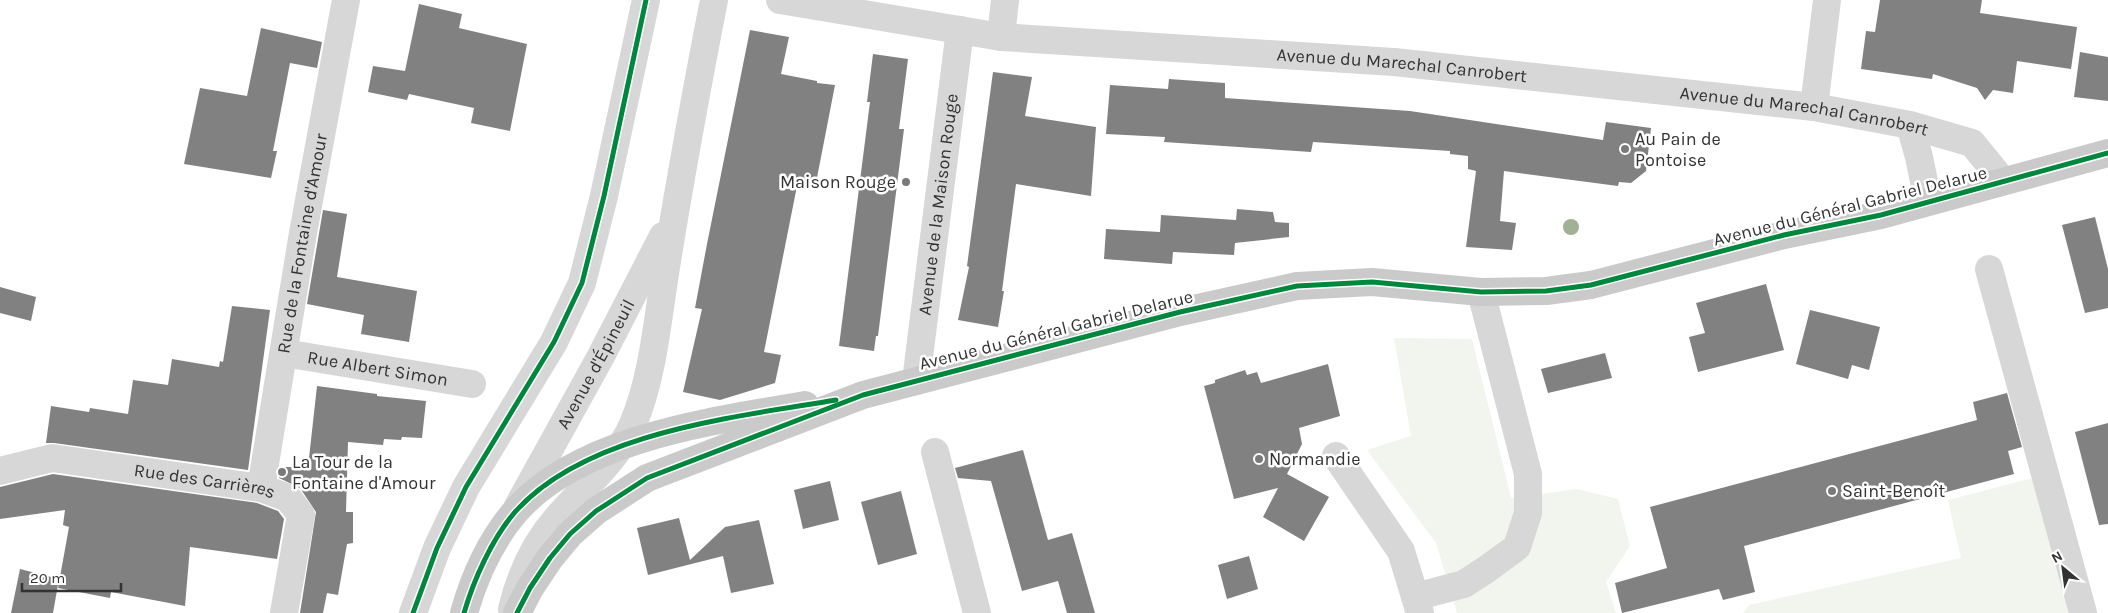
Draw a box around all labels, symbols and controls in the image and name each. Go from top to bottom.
street label: Avenue du Marechal Canrobert [1276,44,1528,87]
street label: Avenue du Marechal Canrobert [1679,82,1931,141]
street label: Avenue de la Maison Rouge [913,92,963,317]
place label: Au Pain de Pontoise [1635,128,1721,171]
street label: Rue de la Fontaine d'Amour [272,131,332,355]
marker: Au Pain de Pontoise [1619,143,1631,155]
street label: Avenue du Général Gabriel Delarue [1711,161,1989,251]
place label: Maison Rouge [780,171,896,193]
marker: Maison Rouge [900,176,912,188]
street label: Avenue du Général Gabriel Delarue [917,285,1195,375]
street label: Avenue d'Épineuil [552,295,639,433]
street label: Rue Albert Simon [306,346,450,391]
place label: Normandie [1269,448,1361,470]
place label: La Tour de la Fontaine d'Amour [292,451,436,494]
marker: Normandie [1253,453,1265,465]
street label: Rue des Carrières [132,459,279,503]
marker: La Tour de la Fontaine d'Amour [276,466,288,478]
place label: Saint-Benoît [1842,480,1946,502]
marker: Saint-Benoît [1826,485,1838,497]
north arrow [2038,543,2088,593]
text: N [2048,547,2065,567]
scale bar [22,560,121,592]
text: 20 m [30,569,65,587]

